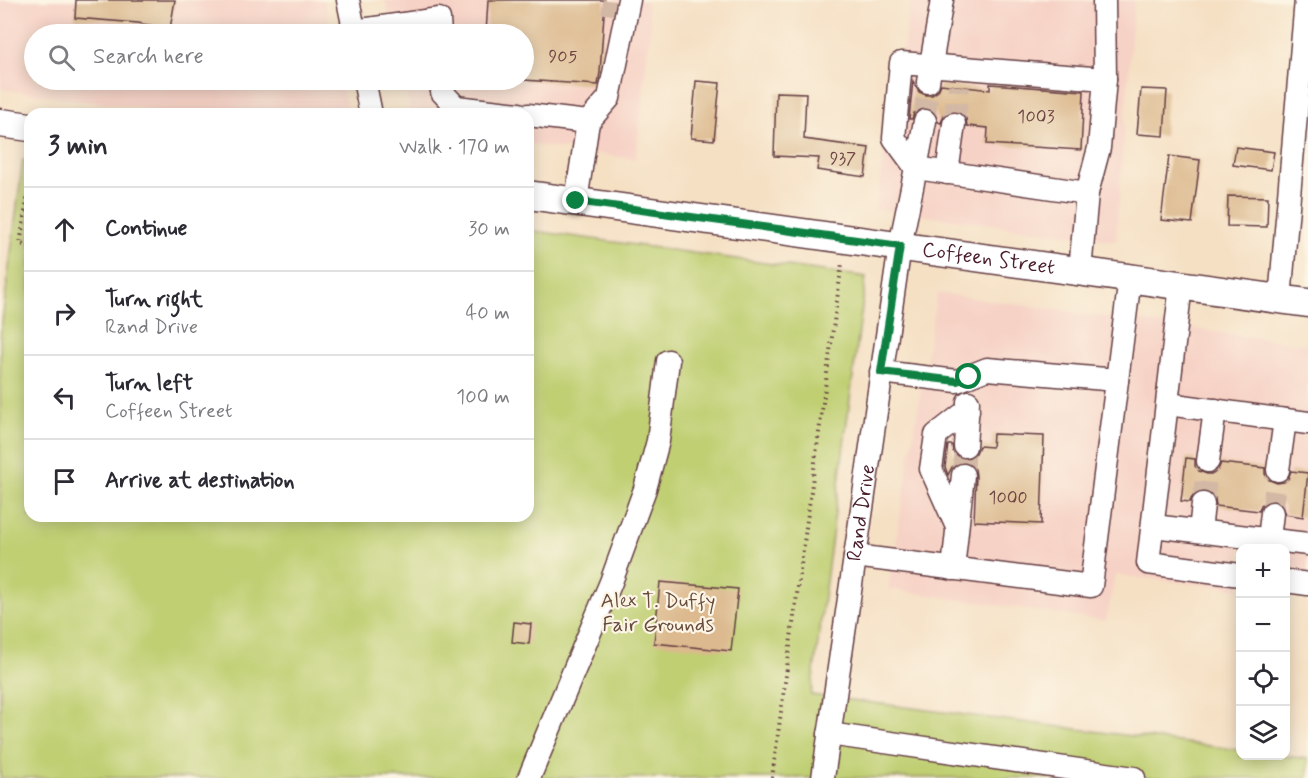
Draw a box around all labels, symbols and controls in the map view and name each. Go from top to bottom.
search box [24,24,534,90]
icon: search [45,41,78,74]
text: Search here [93,43,204,71]
house number: 905 [548,45,578,69]
house number: 1003 [1017,105,1055,129]
text: 3 min [48,130,108,164]
text: Walk · 170 m [399,134,510,161]
house number: 937 [830,147,856,171]
route end [562,187,588,213]
icon: ahead [48,213,81,246]
text: Continue [105,215,187,243]
text: 30 m [468,216,510,243]
street label: Coffeen Street [920,236,1057,282]
text: Turn right [105,286,203,314]
icon: right [48,297,81,330]
text: 40 m [466,300,510,327]
text: Rand Drive [105,314,198,341]
route start [955,363,981,389]
text: Turn left [105,370,193,398]
icon: left [48,381,81,414]
text: 100 m [456,384,510,411]
text: Coffeen Street [105,398,232,425]
street label: Rand Drive [841,462,882,563]
icon: arrive [48,465,81,498]
text: Arrive at destination [105,467,295,495]
house number: 1000 [988,486,1028,510]
map controls [1236,544,1290,760]
button: + [1236,544,1290,598]
park label: Alex T. Duffy Fair Grounds [600,587,716,639]
button: − [1236,598,1290,652]
button: locate [1236,652,1290,706]
button: layers [1236,706,1290,760]

